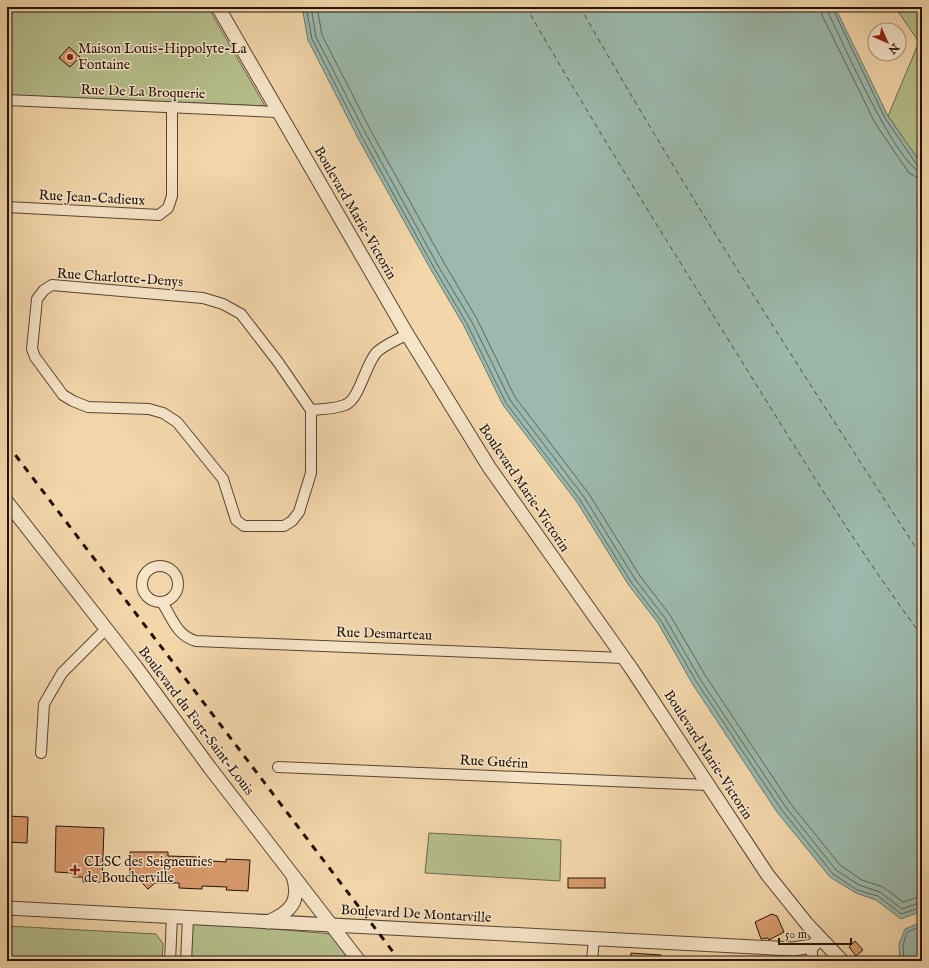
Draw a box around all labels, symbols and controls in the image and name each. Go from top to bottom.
north arrow [867,22,907,62]
text: N [885,39,902,57]
place label: Maison Louis-Hippolyte-La Fontaine [78,40,248,74]
marker: Maison Louis-Hippolyte-La Fontaine [65,52,75,62]
street label: Rue De La Broquerie [80,81,206,103]
street label: Boulevard Marie-Victorin [310,143,401,283]
street label: Rue Jean-Cadieux [38,186,146,210]
street label: Rue Charlotte-Denys [56,265,184,291]
street label: Boulevard Marie-Victorin [474,421,574,556]
street label: Rue Desmarteau [335,623,433,645]
street label: Boulevard du Fort-Saint-Louis [134,643,258,799]
street label: Boulevard Marie-Victorin [659,687,757,823]
street label: Rue Guérin [459,751,529,773]
place label: CLSC des Seigneuries de Boucherville [84,853,212,887]
marker: CLSC des Seigneuries de Boucherville [69,864,81,876]
street label: Boulevard De Montarville [340,901,492,927]
scale bar [779,920,851,946]
text: 50 m [785,927,807,942]

